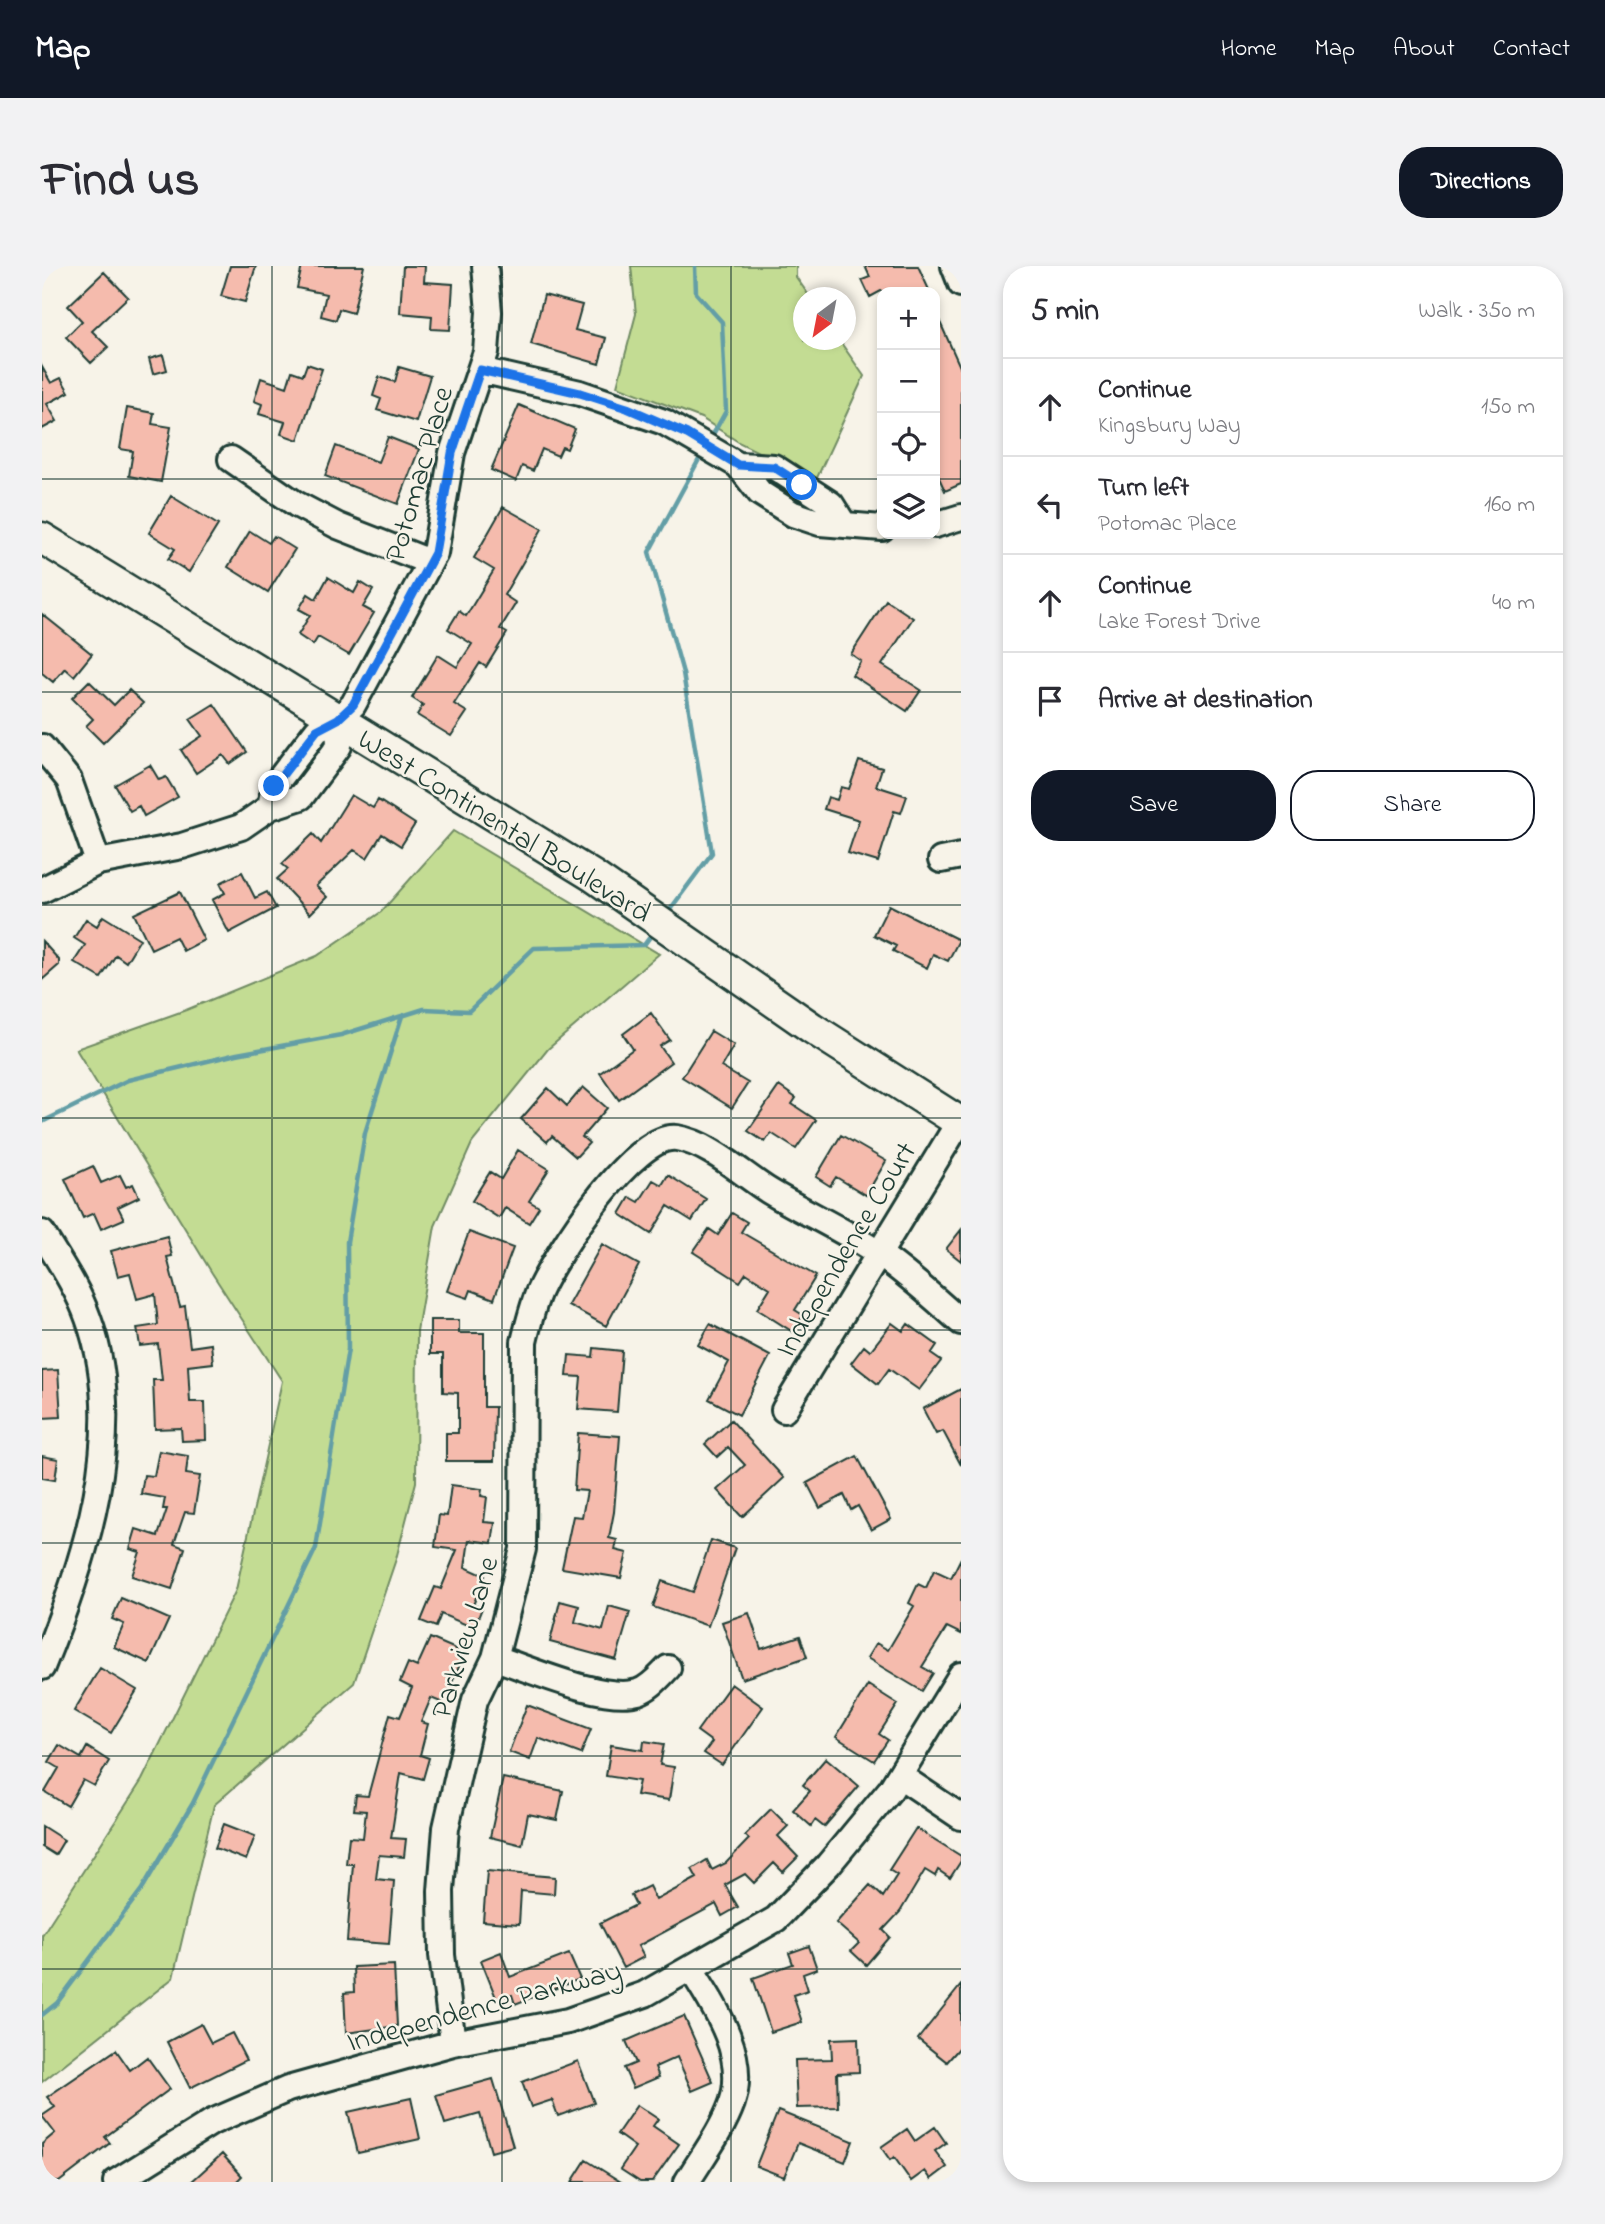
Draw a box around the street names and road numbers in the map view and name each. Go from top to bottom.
street label: Potomac Place [375,381,467,568]
street label: West Continental Boulevard [348,719,659,936]
street label: Independence Court [766,1134,929,1367]
street label: Parkview Lane [421,1551,513,1724]
street label: Independence Parkway [342,1950,627,2066]

